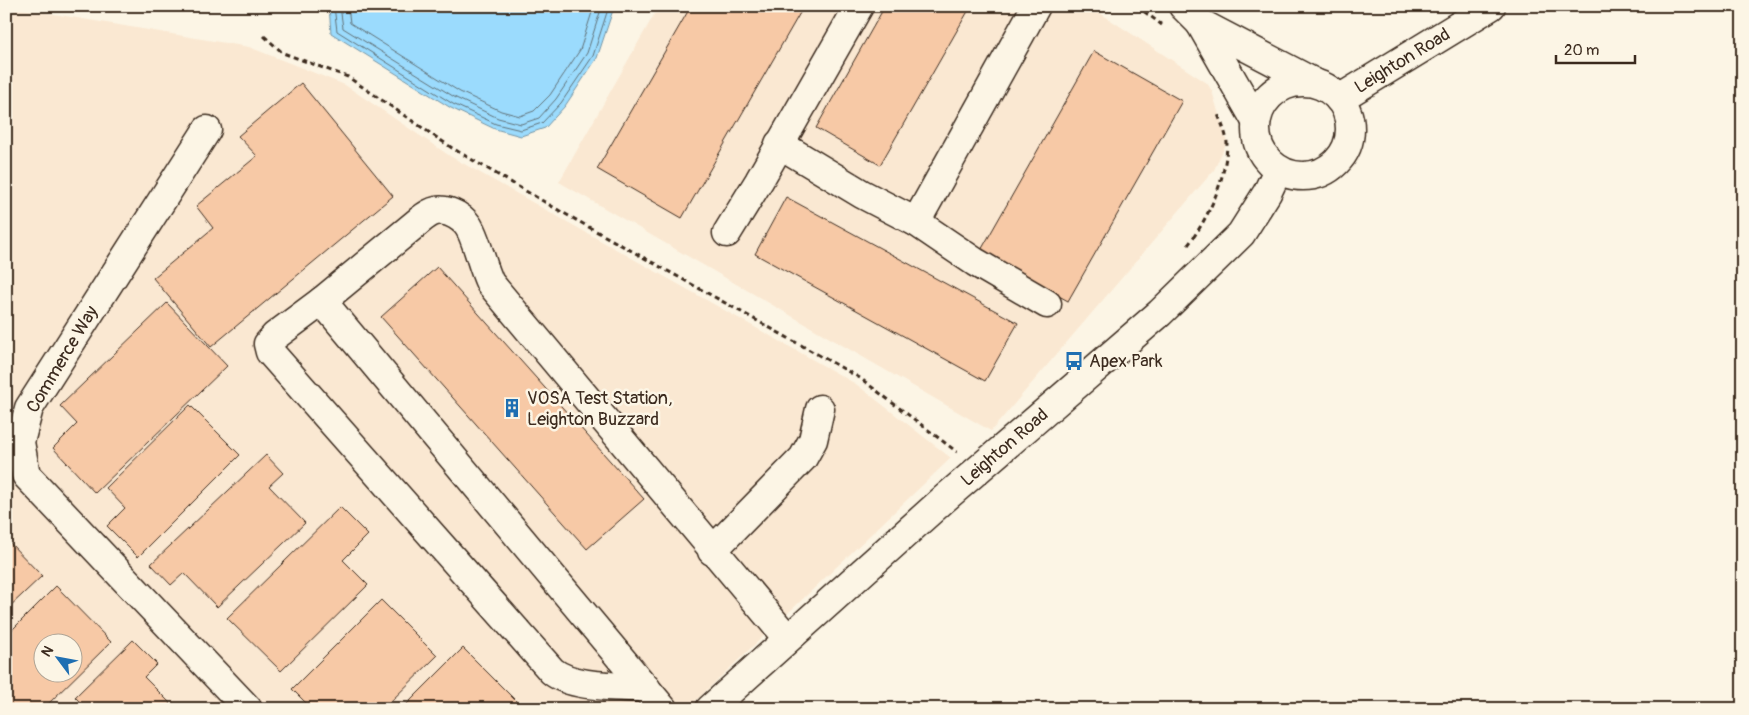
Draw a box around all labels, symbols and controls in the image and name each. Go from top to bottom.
street label: Leighton Road [1350,23,1455,99]
scale bar [1556,32,1635,64]
text: 20 m [1564,41,1599,60]
street label: Commerce Way [21,301,104,417]
bus stop icon: Apex Park [1063,350,1085,372]
place label: Apex Park [1089,350,1163,373]
place label: VOSA Test Station, Leighton Buzzard [527,387,673,431]
building icon: VOSA Test Station, Leighton Buzzard [501,397,523,419]
street label: Leighton Road [956,403,1053,491]
north arrow [32,632,82,682]
text: N [38,643,57,660]

